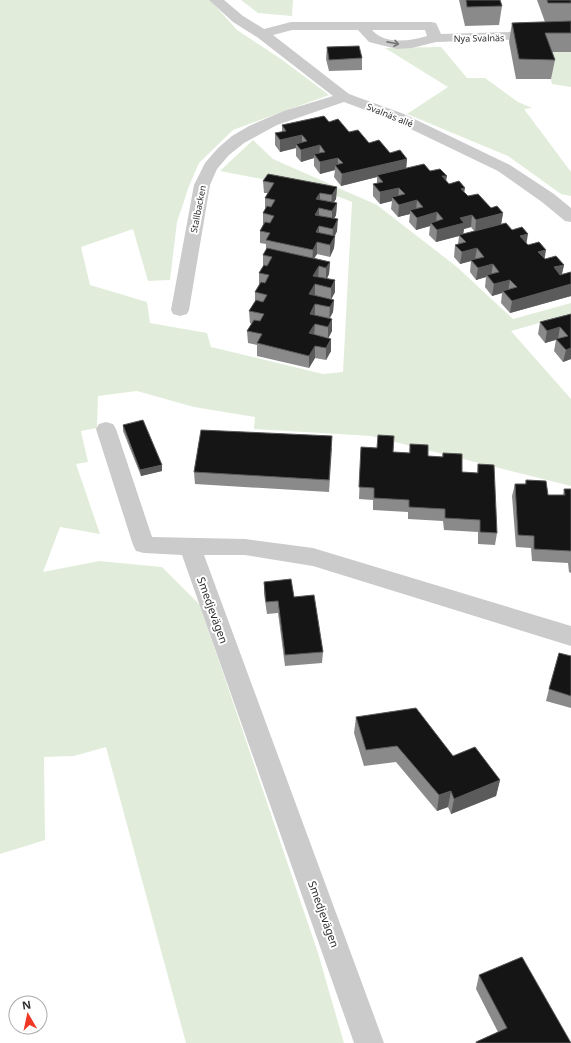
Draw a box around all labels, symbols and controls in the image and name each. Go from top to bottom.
street label: Nya Svalnäs [454,31,504,45]
one-way arrow [386,40,399,48]
street label: Svalnäs allé [365,100,415,130]
street label: Stallbacken [187,184,209,234]
street label: Smedjevägen [194,575,232,645]
street label: Smedjevägen [305,879,343,949]
north arrow [8,995,48,1035]
text: N [21,997,32,1013]

